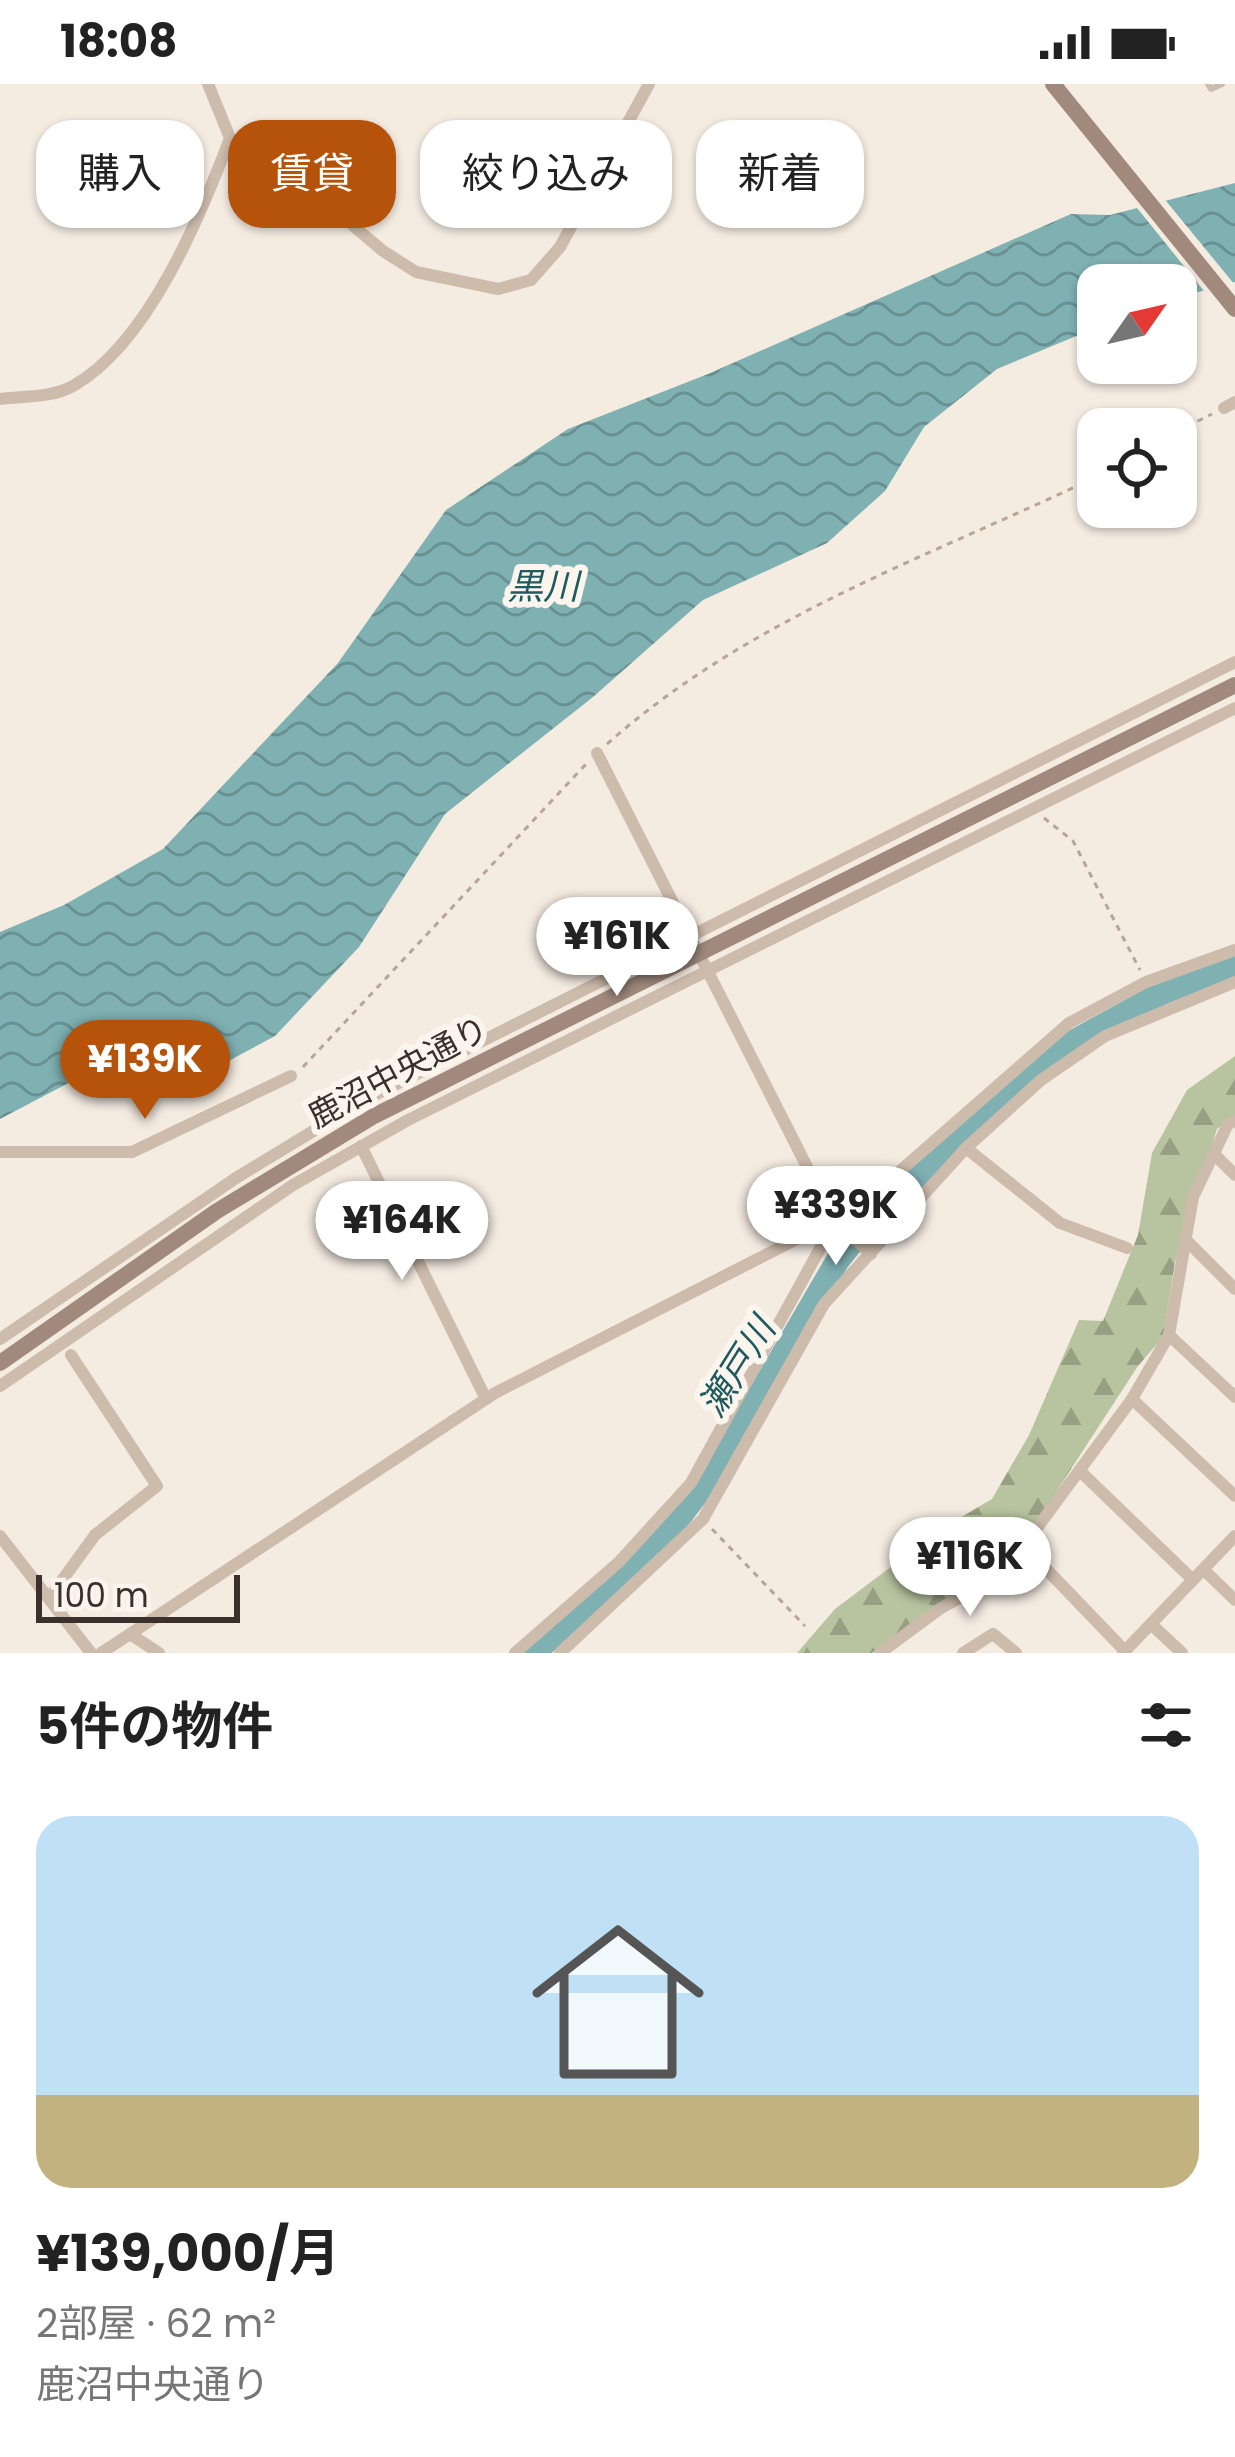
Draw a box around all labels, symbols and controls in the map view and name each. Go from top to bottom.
text: 18:08 [60,10,177,73]
chip: 購入 [36,120,204,228]
chip: 賃貸 [228,120,396,228]
chip: 絞り込み [420,120,672,228]
chip: 新着 [696,120,864,228]
north arrow [1077,264,1197,384]
map controls [1077,264,1197,528]
button: locate [1077,408,1197,528]
water label: 黒川 [507,561,583,612]
pin: ¥161K [533,897,701,999]
text: ¥161K [563,908,671,963]
street label: 鹿沼中央通り [300,1005,496,1139]
pin: ¥139K [61,1020,229,1122]
text: ¥139K [87,1031,203,1086]
pin: ¥339K [752,1166,920,1268]
text: ¥339K [774,1177,898,1232]
pin: ¥164K [318,1181,486,1283]
text: ¥164K [342,1192,462,1247]
water label: 瀬戸川 [687,1304,789,1426]
pin: ¥116K [886,1517,1054,1619]
text: ¥116K [916,1528,1024,1583]
scale bar [36,1569,240,1622]
text: 100 m [54,1572,149,1619]
text: 5件の物件 [36,1690,273,1762]
icon: filters [1133,1692,1199,1758]
icon: home [510,1894,726,2110]
text: ¥139,000/月 [36,2217,340,2289]
text: 2部屋 · 62 m² [36,2296,276,2351]
text: 鹿沼中央通り [36,2357,270,2412]

